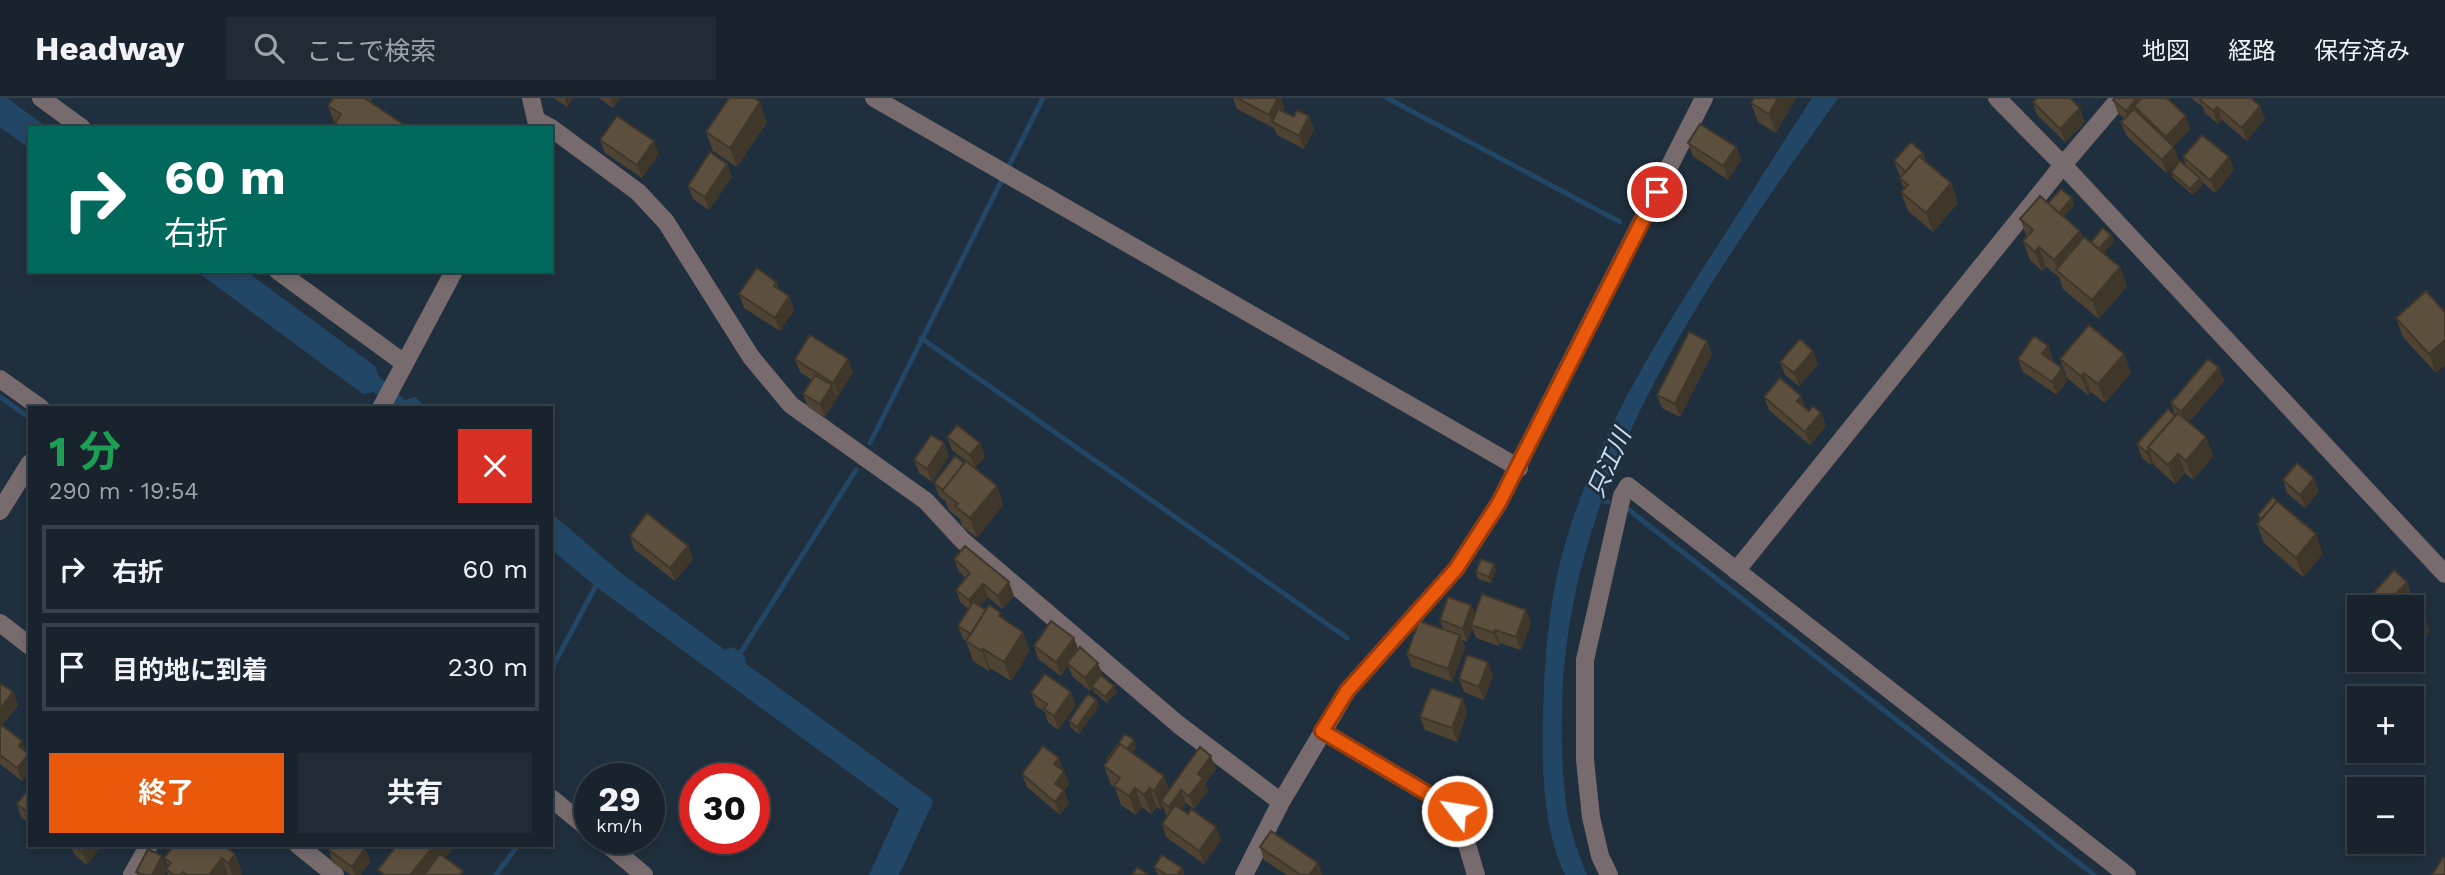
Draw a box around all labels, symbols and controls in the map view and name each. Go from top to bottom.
search box [226,17,716,80]
text: Headway [35,29,184,68]
icon: search [250,29,288,67]
text: ここで検索 [306,36,436,66]
text: 地図 [2142,37,2190,65]
text: 経路 [2228,37,2276,65]
text: 保存済み [2314,37,2410,65]
text: 60 m [164,148,286,206]
icon: right [49,154,140,245]
pin [1627,162,1687,222]
icon: arrive [1638,173,1676,211]
text: 右折 [164,214,228,252]
water label: 只江川 [1582,422,1638,502]
text: 1 分 [49,427,121,476]
button: close [458,429,532,503]
text: 290 m · 19:54 [49,478,199,505]
icon: right [53,550,91,588]
text: 60 m [462,554,528,584]
text: 右折 [112,557,164,587]
map controls [2347,595,2424,854]
button: search [2347,595,2424,672]
icon: arrive [53,648,91,686]
text: 230 m [448,652,528,682]
text: 目的地に到着 [112,655,268,685]
button: + [2347,686,2424,763]
button: 終了 [49,753,284,833]
button: 共有 [298,753,532,833]
speed limit sign: 30 [679,763,770,854]
position arrow [1420,774,1494,848]
button: − [2347,777,2424,854]
text: 29 [598,778,641,820]
text: km/h [596,815,643,836]

